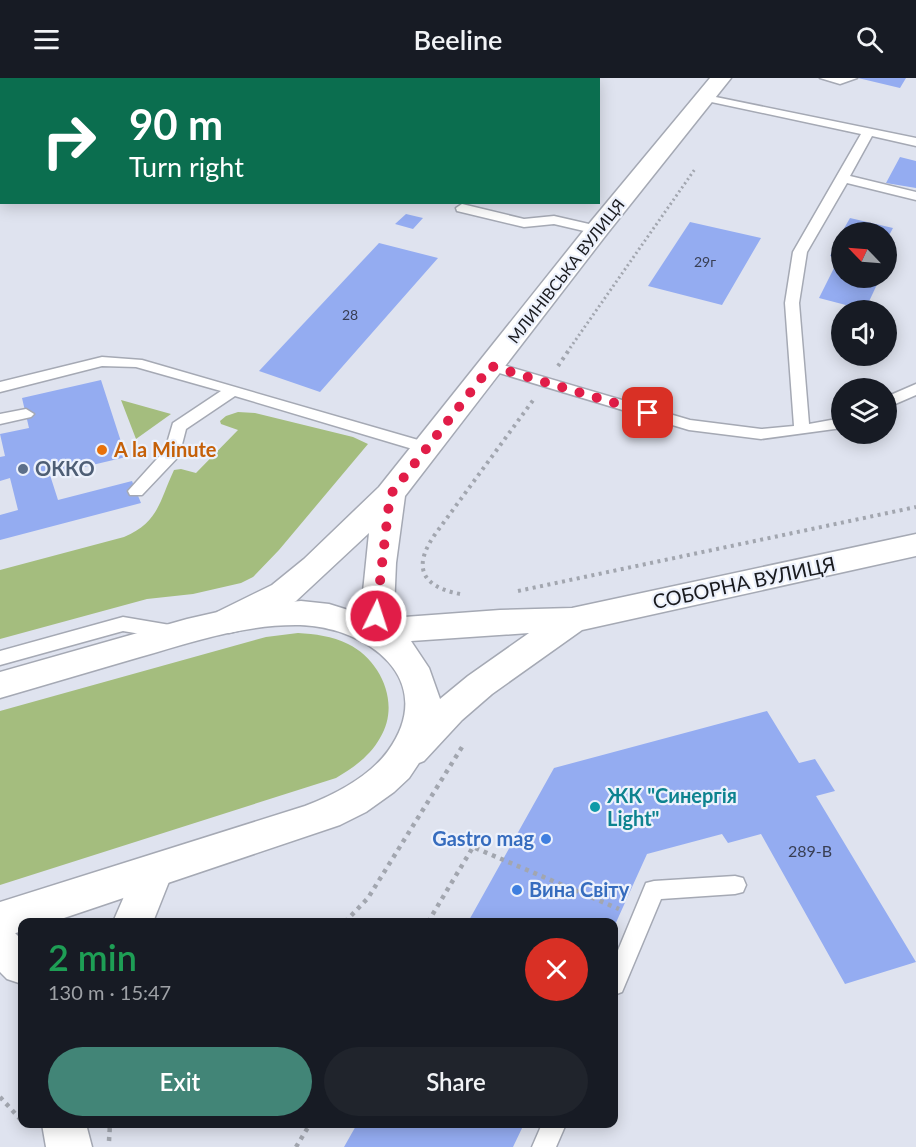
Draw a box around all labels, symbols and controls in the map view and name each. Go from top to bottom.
icon: menu [30,23,63,56]
text: Beeline [414,23,502,56]
icon: search [853,23,886,56]
text: 90 m [129,99,223,149]
icon: right [30,102,108,180]
text: Turn right [129,150,244,183]
street label: МЛИНІВСЬКА ВУЛИЦЯ [503,195,628,347]
north arrow [831,222,897,288]
map controls [831,222,897,444]
house number: 29г [694,253,716,270]
button: sound [831,300,897,366]
house number: 28 [342,306,358,323]
button: layers [831,378,897,444]
pin [622,387,673,438]
icon: arrive [631,396,664,429]
place label: A la Minute [113,437,217,461]
marker: A la Minute [95,443,109,457]
place label: ОККО [35,456,95,480]
marker: ОККО [16,462,30,476]
street label: СОБОРНА ВУЛИЦЯ [650,551,837,613]
position arrow [344,584,408,648]
place label: ЖК "Синергія Light" [607,783,737,830]
marker: ЖК "Синергія Light" [588,800,602,814]
place label: Gastro mag [432,826,534,850]
marker: Gastro mag [539,832,553,846]
house number: 289-В [788,841,832,860]
place label: Вина Світу [529,877,630,901]
marker: Вина Світу [510,883,524,897]
text: 2 min [48,935,137,979]
button: close [525,938,588,1001]
text: 130 m · 15:47 [48,980,171,1004]
button: Exit [48,1047,312,1116]
button: Share [324,1047,588,1116]

